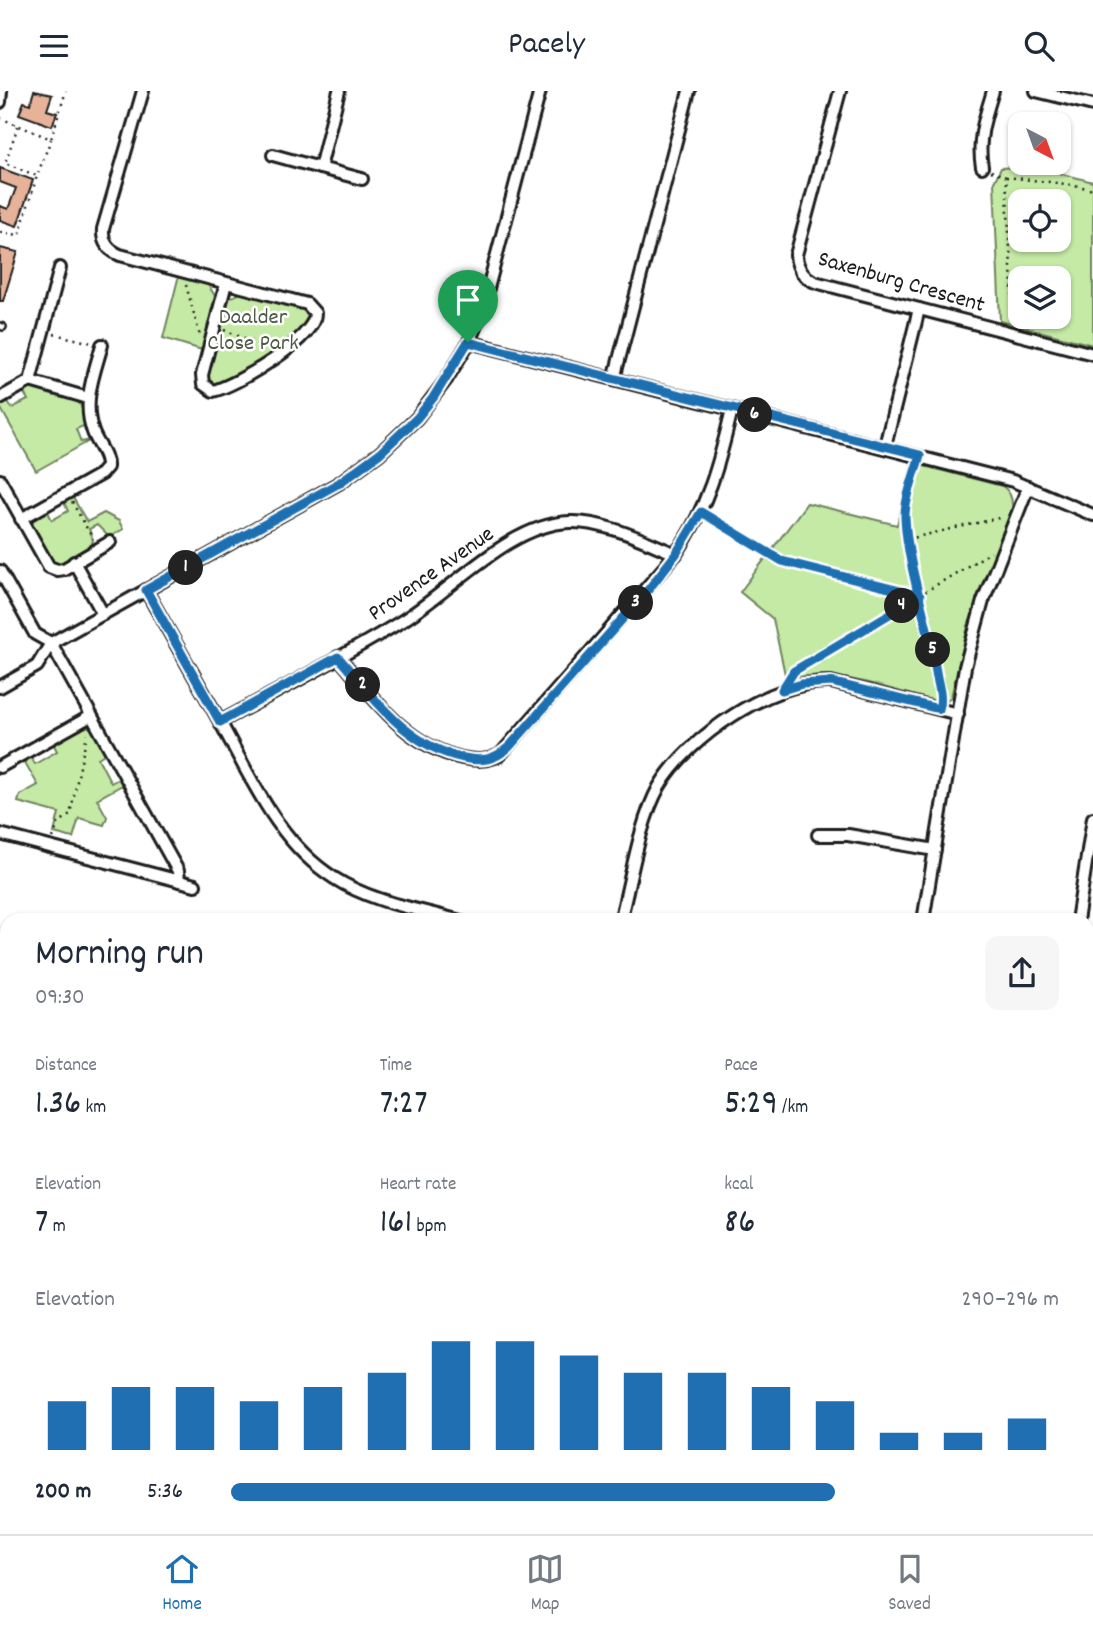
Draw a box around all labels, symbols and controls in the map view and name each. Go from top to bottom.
text: Pacely [508,23,585,69]
icon: menu [35,27,73,65]
icon: search [1020,27,1058,65]
north arrow [1008,112,1071,175]
map controls [1008,112,1071,329]
button: locate [1008,189,1071,252]
street label: Saxenburg Crescent [814,244,988,323]
button: layers [1008,266,1071,329]
pin [438,270,498,342]
icon: arrive [449,281,487,319]
park label: Daalder Close Park [207,302,299,361]
pin: 6 [738,397,772,433]
text: 6 [750,401,759,428]
street label: Provence Avenue [362,519,502,631]
pin: 1 [168,551,204,585]
text: 1 [183,554,188,581]
pin: 3 [618,585,654,621]
text: 3 [631,589,640,616]
pin: 4 [884,589,920,623]
text: 4 [898,592,905,619]
pin: 5 [916,633,950,667]
text: 5 [928,636,937,663]
pin: 2 [346,667,380,703]
text: 2 [358,671,367,698]
text: Morning run [35,928,204,983]
button: share [985,936,1059,1010]
text: 09:30 [35,982,85,1015]
text: Distance [35,1053,97,1080]
text: Time [380,1053,412,1080]
text: Pace [724,1053,758,1080]
text: 1.36 [35,1080,81,1130]
text: 7:27 [380,1080,428,1130]
text: 5:29 [724,1080,778,1130]
text: km [81,1095,106,1122]
text: /km [778,1095,808,1122]
text: Elevation [35,1172,101,1199]
text: Heart rate [380,1172,456,1199]
text: kcal [724,1172,753,1199]
text: 7 [35,1199,48,1249]
text: 161 [380,1199,412,1249]
text: 86 [724,1199,756,1249]
text: m [48,1214,66,1241]
text: bpm [412,1214,447,1241]
text: Elevation [35,1284,115,1317]
text: 290–296 m [962,1284,1059,1317]
text: 200 m [35,1476,91,1509]
text: 5:36 [147,1476,183,1509]
tab: Home [162,1550,202,1619]
tab: Map [526,1550,564,1619]
tab: Saved [888,1550,931,1619]

